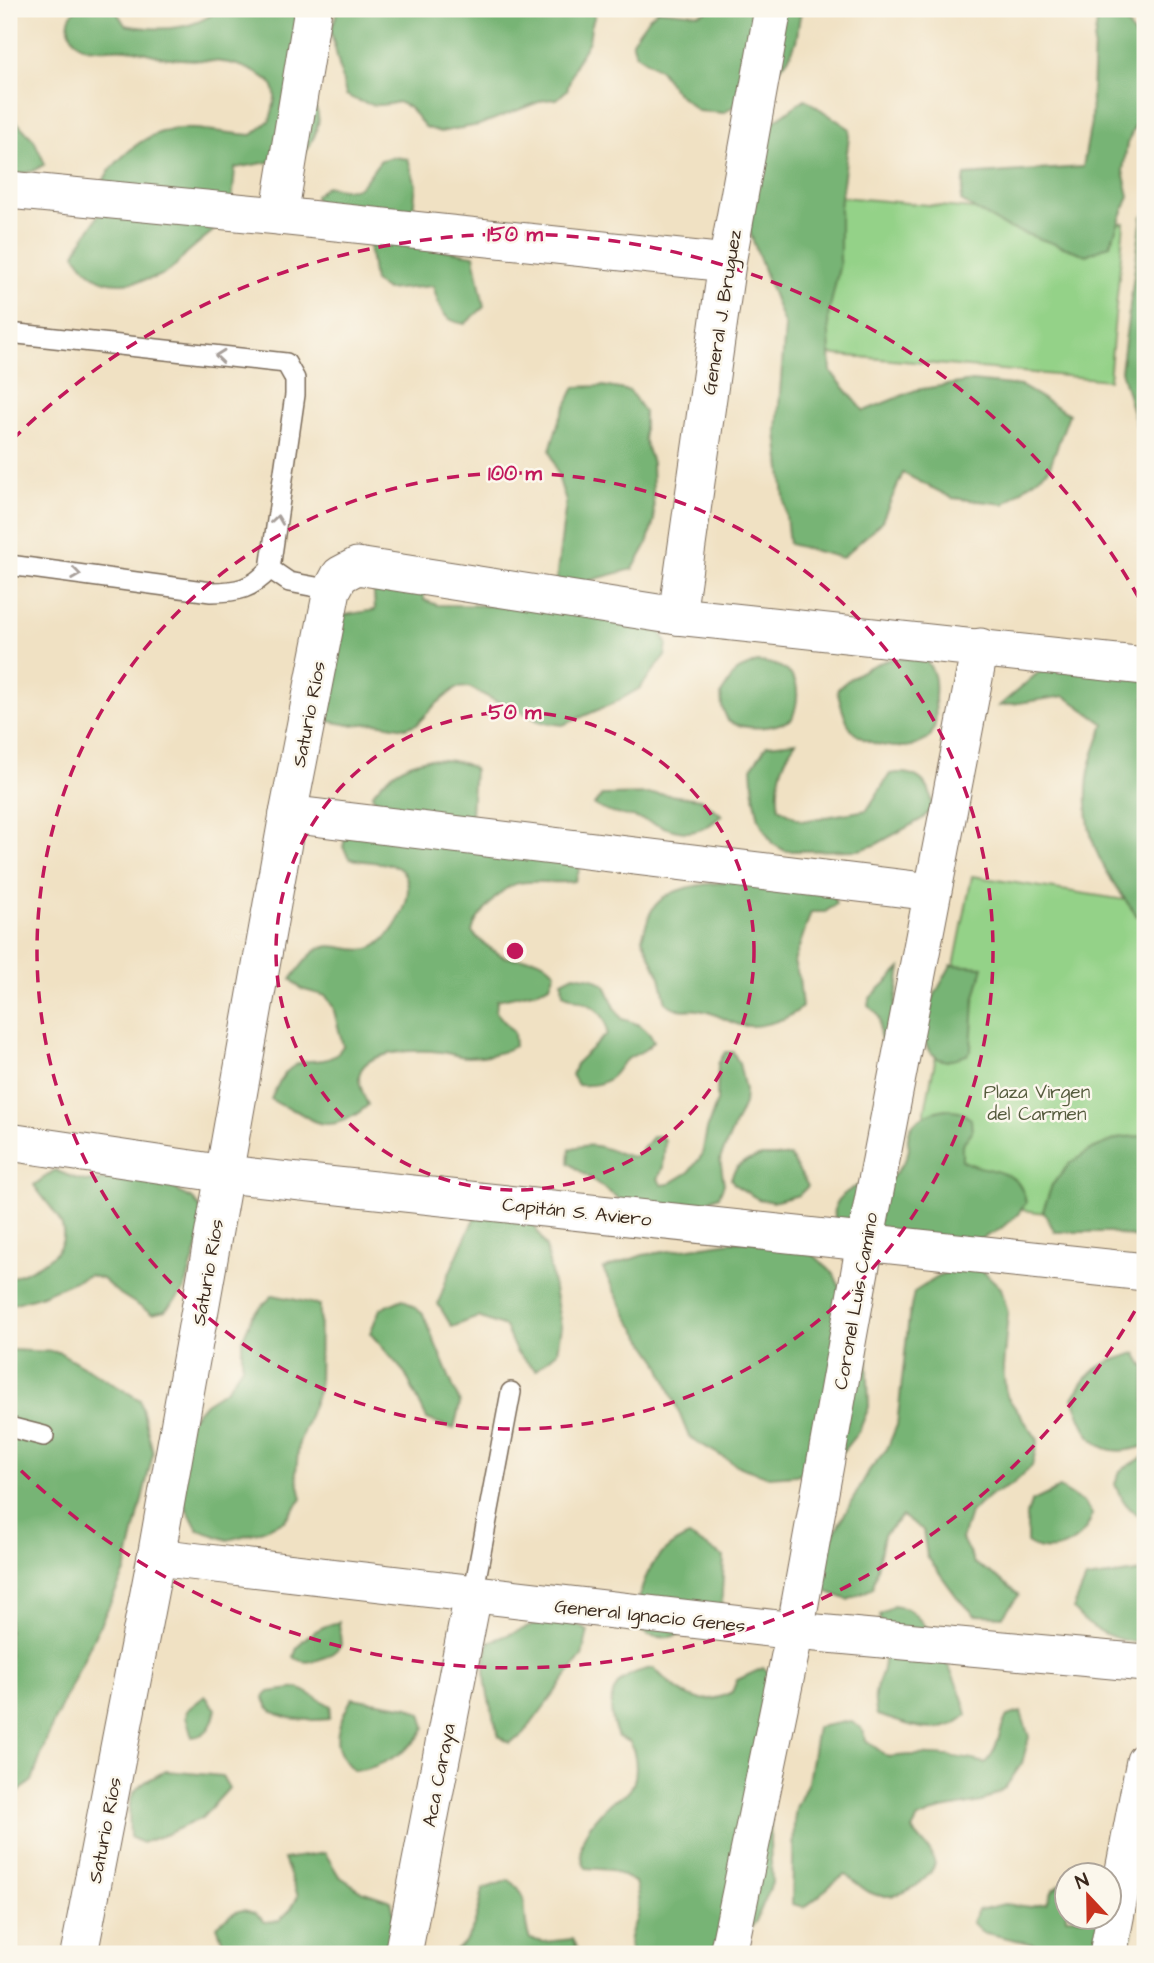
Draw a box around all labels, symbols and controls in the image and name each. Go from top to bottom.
text: 150 m [487,220,543,249]
street label: General J. Bruguez [696,227,750,397]
one-way arrow [214,348,225,363]
text: 100 m [488,459,543,488]
one-way arrow [269,514,284,526]
one-way arrow [71,566,82,581]
street label: Saturio Ríos [286,659,333,770]
text: 50 m [489,698,542,727]
centre of rings [503,939,527,963]
park label: Plaza Virgen del Carmen [984,1079,1090,1128]
street label: Capitán S. Aviero [501,1191,653,1234]
street label: Coronel Luis Camino [828,1210,885,1392]
street label: Saturio Ríos [186,1217,231,1328]
street label: General Ignacio Genes [553,1593,747,1641]
street label: Aca Caraya [416,1721,464,1830]
street label: Saturio Ríos [82,1775,129,1886]
north arrow [1052,1862,1122,1932]
text: N [1072,1867,1093,1896]

